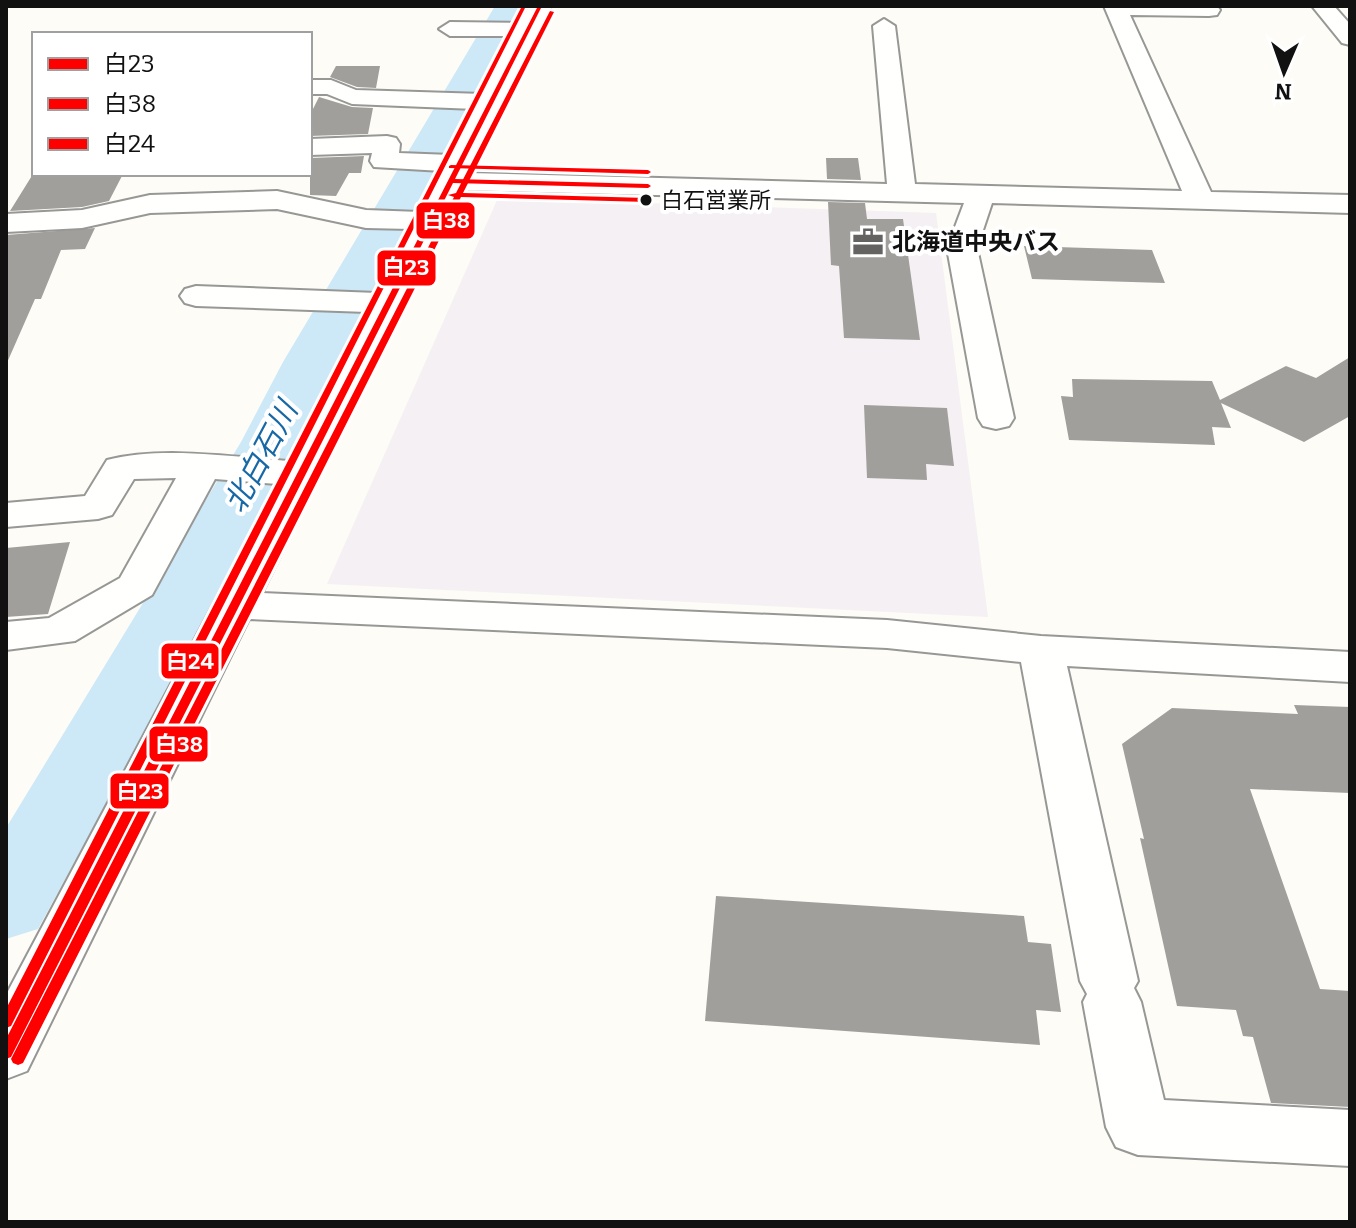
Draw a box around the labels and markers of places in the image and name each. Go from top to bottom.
place label: 白石営業所 [661,187,771,214]
marker: 白石営業所 [638,192,654,208]
office icon: 北海道中央バス [851,225,885,259]
place label: 北海道中央バス [892,228,1060,256]

